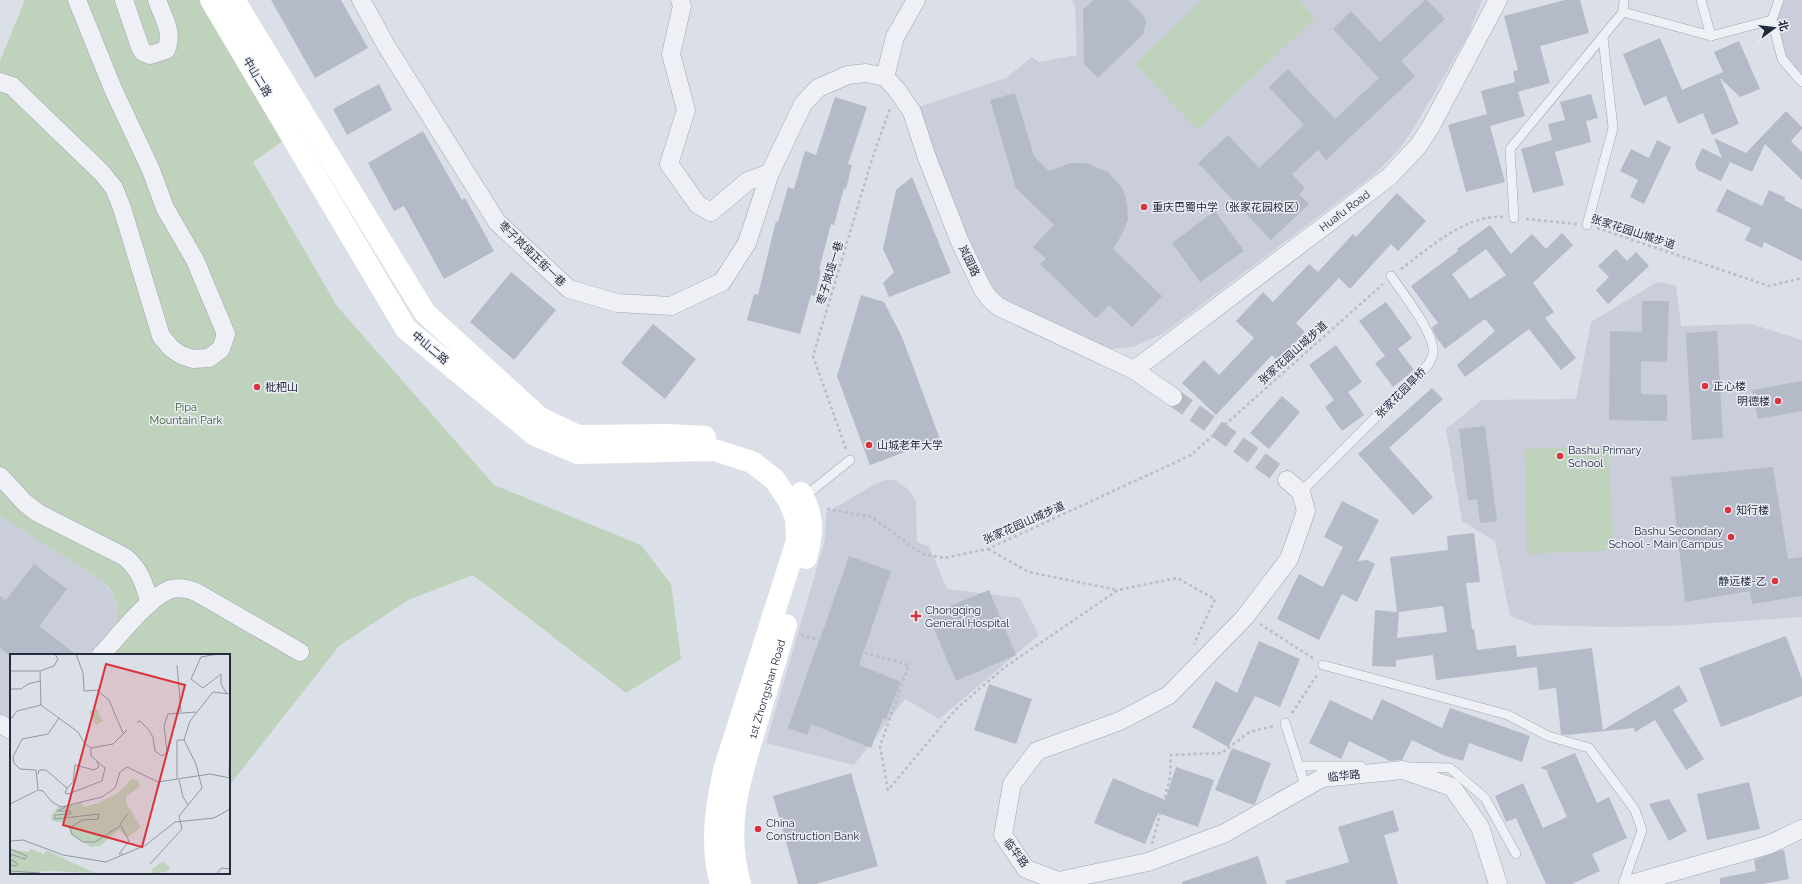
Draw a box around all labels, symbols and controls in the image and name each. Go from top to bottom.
north arrow [1754,8,1794,48]
text: 北 [1775,19,1791,33]
street label: 中山二路 [240,55,274,99]
street label: Huafu Road [1317,187,1372,234]
place label: 重庆巴蜀中学（张家花园校区） [1152,201,1306,214]
marker: 重庆巴蜀中学（张家花园校区） [1139,202,1149,212]
street label: 张家花园山城步道 [1589,212,1677,252]
street label: 枣子岚垭正街一巷 [496,219,568,289]
street label: 枣子岚垭一巷 [814,240,846,306]
street label: 岚园路 [956,243,982,279]
street label: 张家花园山城步道 [1256,319,1330,387]
street label: 中山二路 [409,329,451,367]
street label: 张家花园旱桥 [1373,365,1429,421]
place label: 正心楼 [1713,380,1746,393]
place label: 枇杷山 [265,381,298,394]
marker: 正心楼 [1700,381,1710,391]
marker: 枇杷山 [252,382,262,392]
place label: 明德楼 [1737,395,1770,408]
marker: 明德楼 [1773,396,1783,406]
park label: Pipa Mountain Park [150,401,223,427]
place label: 山城老年大学 [877,439,943,452]
marker: 山城老年大学 [864,440,874,450]
place label: Bashu Primary School [1568,444,1641,470]
marker: Bashu Primary School [1555,451,1565,461]
street label: 张家花园山城步道 [981,499,1067,547]
place label: 知行楼 [1736,504,1769,517]
marker: 知行楼 [1723,505,1733,515]
place label: Bashu Secondary School - Main Campus [1608,525,1723,551]
marker: Bashu Secondary School - Main Campus [1726,532,1736,542]
place label: 静远楼-乙 [1718,575,1767,588]
marker: 静远楼-乙 [1770,576,1780,586]
place label: Chongqing General Hospital [925,604,1009,630]
marker: Chongqing General Hospital [910,610,922,622]
street label: 1st Zhongshan Road [746,638,788,740]
inset map [10,654,230,874]
street label: 临华路 [1327,768,1361,784]
place label: China Construction Bank [766,817,860,843]
marker: China Construction Bank [753,824,763,834]
street label: 临华路 [1001,836,1031,870]

